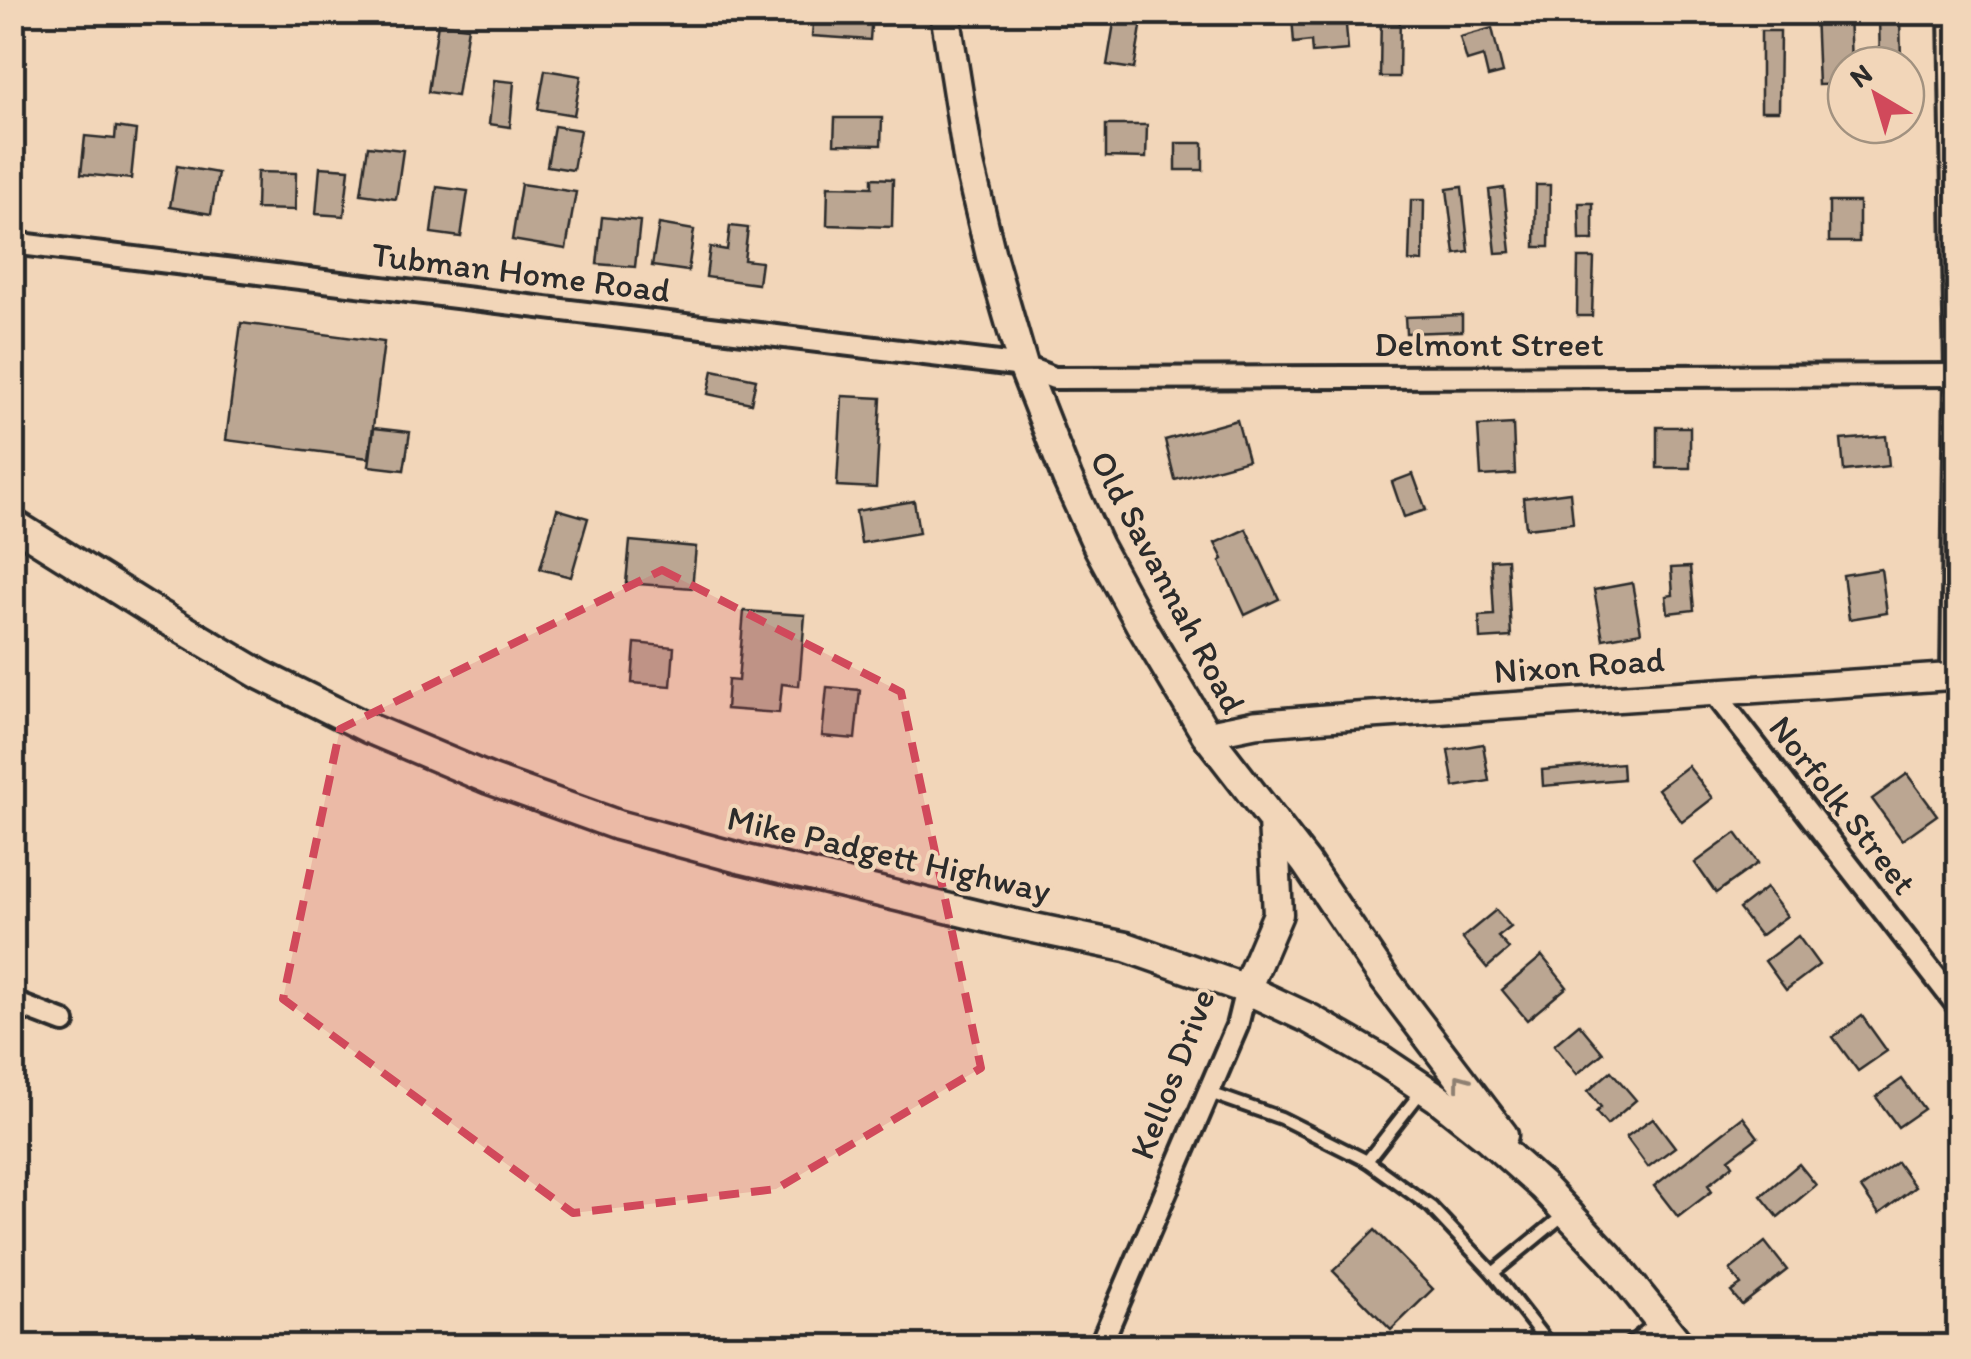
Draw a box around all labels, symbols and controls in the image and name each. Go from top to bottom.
north arrow [1826,45,1926,145]
text: N [1843,56,1879,95]
street label: Tubman Home Road [369,233,673,311]
street label: Delmont Street [1374,323,1604,365]
street label: Old Savannah Road [1081,443,1255,721]
street label: Nixon Road [1492,638,1666,692]
street label: Norfolk Street [1760,707,1926,903]
street label: Mike Padgett Highway [723,796,1055,912]
street label: Kellos Drive [1120,983,1224,1165]
one-way arrow [1455,1074,1473,1092]

